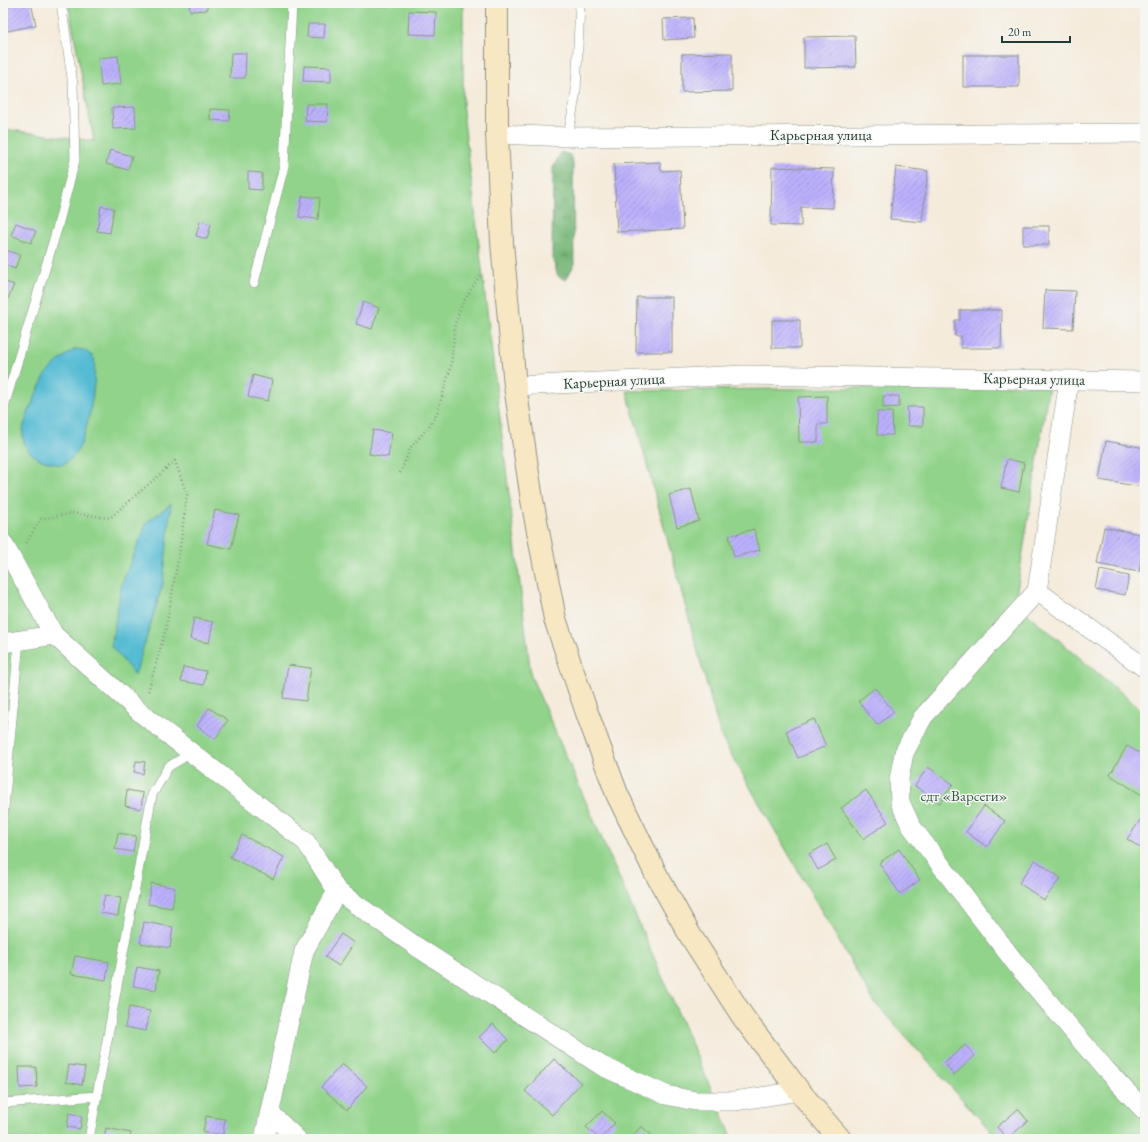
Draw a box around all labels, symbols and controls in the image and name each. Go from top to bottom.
scale bar [1002,18,1070,44]
text: 20 m [1008,24,1032,40]
street label: Карьерная улица [770,125,872,144]
street label: Карьерная улица [563,368,665,393]
street label: Карьерная улица [983,368,1085,389]
park label: сдт «Варсеги» [920,786,1008,805]

